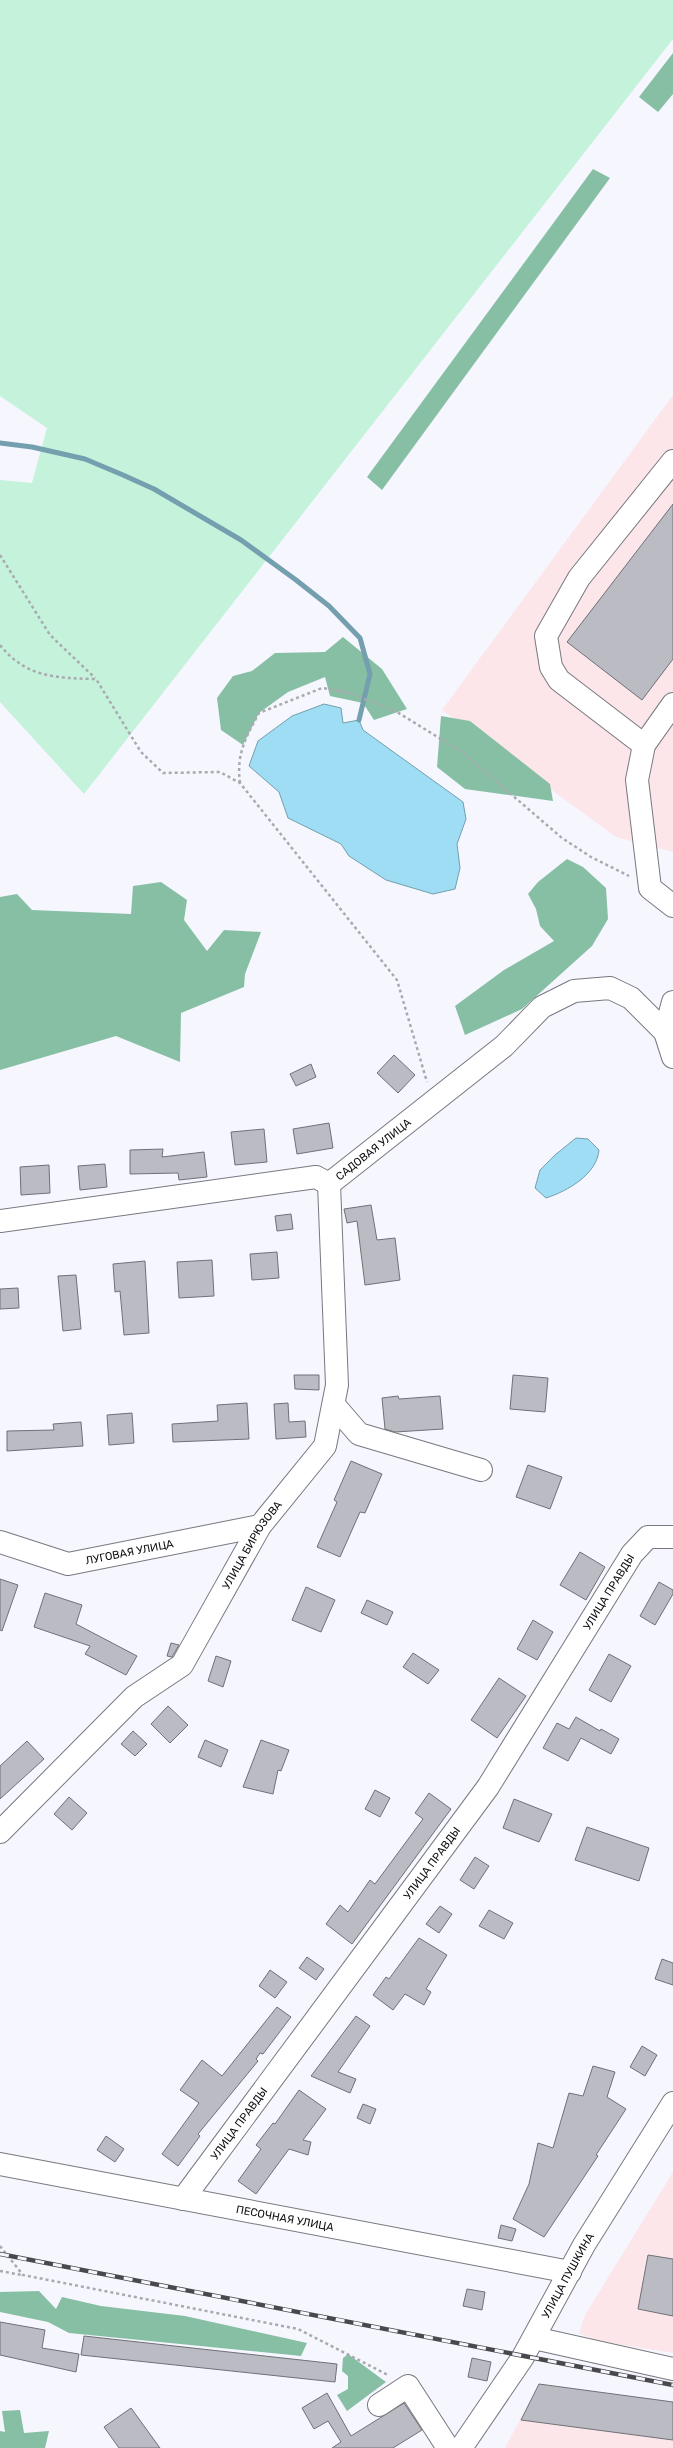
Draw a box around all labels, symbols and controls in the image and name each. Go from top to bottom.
street label: САДОВАЯ УЛИЦА [333,1116,414,1183]
street label: УЛИЦА БИРЮЗОВА [220,1498,285,1592]
street label: ЛУГОВАЯ УЛИЦА [84,1537,175,1567]
street label: УЛИЦА ПРАВДЫ [581,1552,637,1632]
street label: УЛИЦА ПРАВДЫ [401,1825,463,1902]
street label: УЛИЦА ПРАВДЫ [208,2085,270,2162]
street label: ПЕСОЧНАЯ УЛИЦА [235,2203,335,2234]
street label: УЛИЦА ПУШКИНА [539,2230,597,2321]

